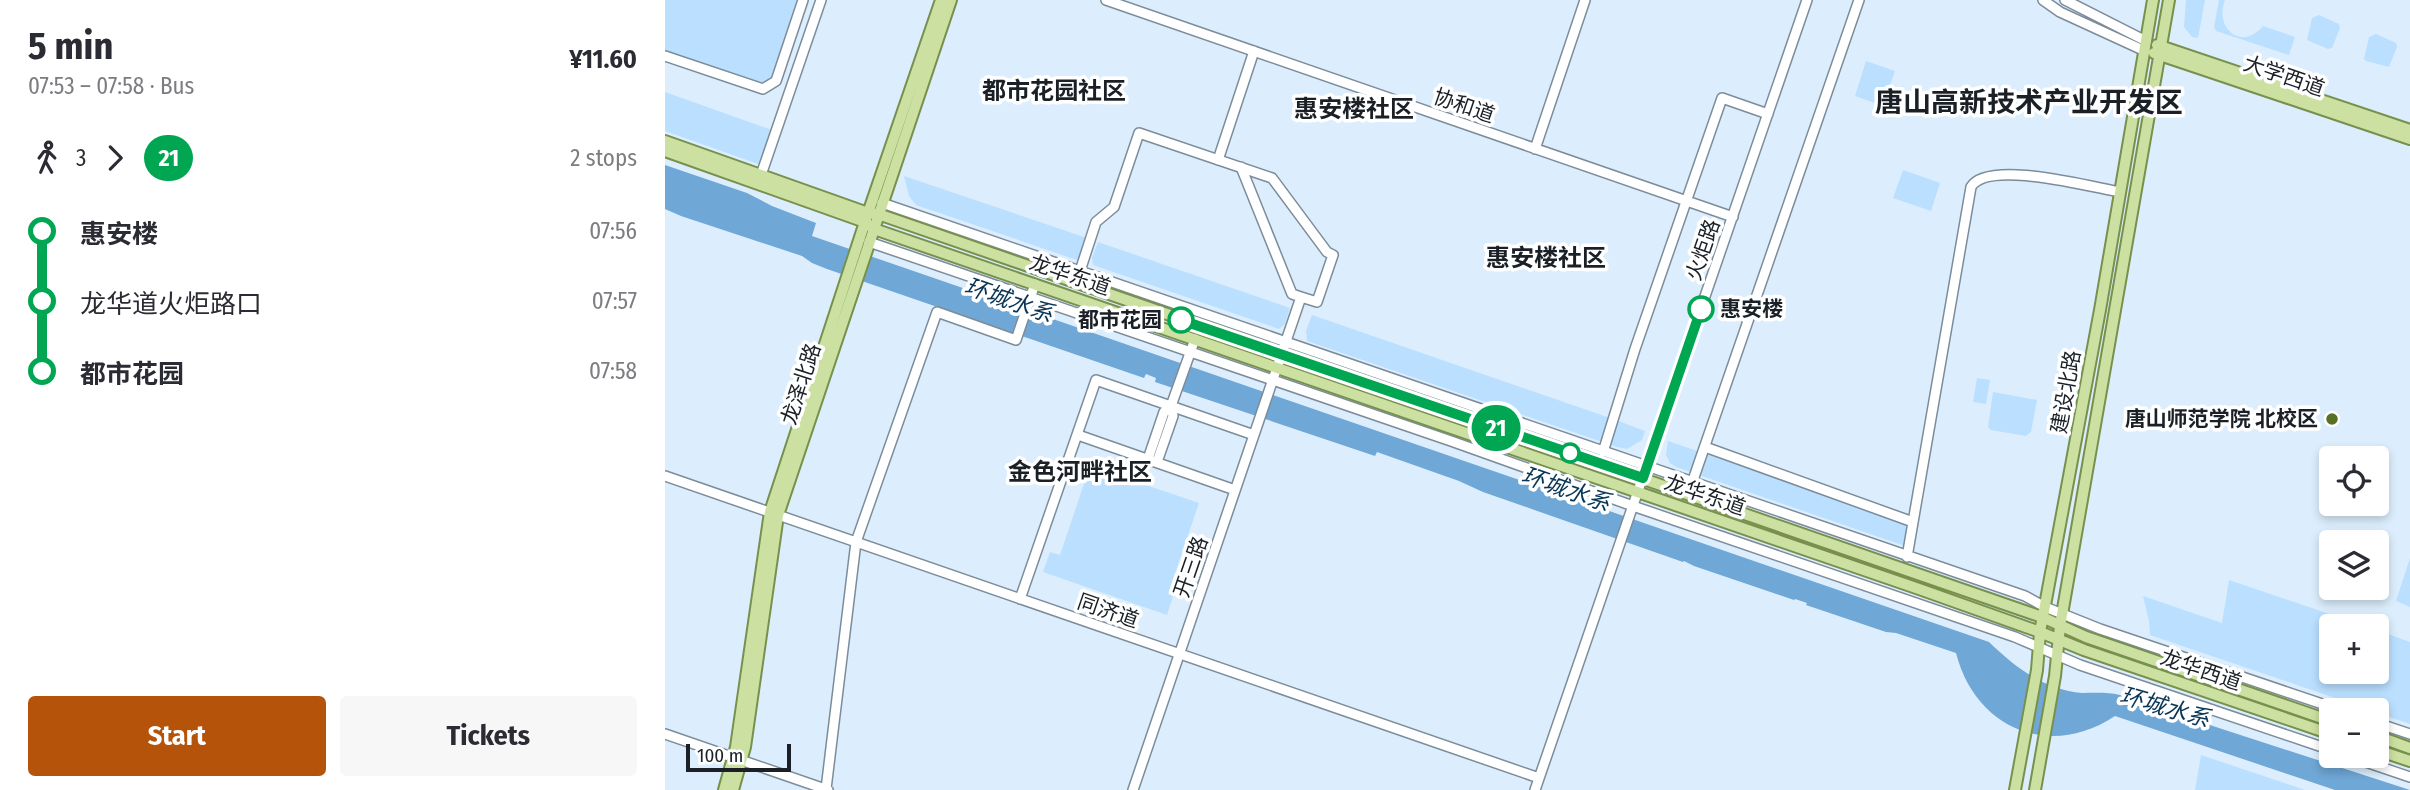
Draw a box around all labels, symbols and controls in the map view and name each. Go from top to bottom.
text: 5 min [28,23,113,69]
text: ¥11.60 [569,44,637,75]
street label: 大学西道 [2240,50,2328,102]
text: 07:53 – 07:58 · Bus [28,72,194,100]
district label: 都市花园社区 [982,77,1126,105]
street label: 协和道 [1430,83,1498,129]
district label: 唐山高新技术产业开发区 [1875,86,2183,119]
district label: 惠安楼社区 [1294,95,1414,123]
icon: walk [28,139,66,177]
icon: forward [96,139,134,177]
text: 3 [76,144,86,172]
text: 21 [158,144,179,172]
text: 2 stops [570,144,637,172]
street label: 火炬路 [1680,216,1726,284]
text: 07:56 [589,217,637,245]
text: 惠安楼 [80,219,158,250]
district label: 惠安楼社区 [1486,244,1606,272]
street label: 龙华东道 [1026,249,1114,301]
water label: 环城水系 [961,272,1059,329]
text: 07:57 [592,287,637,315]
text: 龙华道火炬路口 [80,289,262,320]
marker: 惠安楼 [1688,296,1714,322]
place label: 惠安楼 [1720,296,1783,322]
place label: 都市花园 [1078,307,1162,333]
marker: 都市花园 [1168,307,1194,333]
street label: 龙泽北路 [776,340,826,428]
street label: 建设北路 [2046,348,2086,436]
text: 07:58 [589,357,637,385]
text: 都市花园 [80,359,184,390]
line badge: 21 [1465,405,1527,451]
place label: 唐山师范学院 北校区 [2125,406,2318,432]
marker: 唐山师范学院 北校区 [2324,411,2340,427]
text: 21 [1486,414,1506,442]
unlabelled marker [1560,443,1580,463]
map controls [2319,446,2389,768]
button: locate [2319,446,2389,516]
district label: 金色河畔社区 [1008,458,1152,486]
water label: 环城水系 [1518,461,1616,518]
street label: 龙华东道 [1661,469,1749,521]
button: layers [2319,530,2389,600]
street label: 开三路 [1168,533,1214,601]
street label: 同济道 [1074,588,1142,634]
button: + [2319,614,2389,684]
street label: 龙华西道 [2157,644,2245,696]
water label: 环城水系 [2117,681,2215,734]
button: Start [28,696,326,776]
button: Tickets [340,696,637,776]
button: − [2319,698,2389,768]
scale bar [686,741,791,773]
text: 100 m [697,744,743,767]

